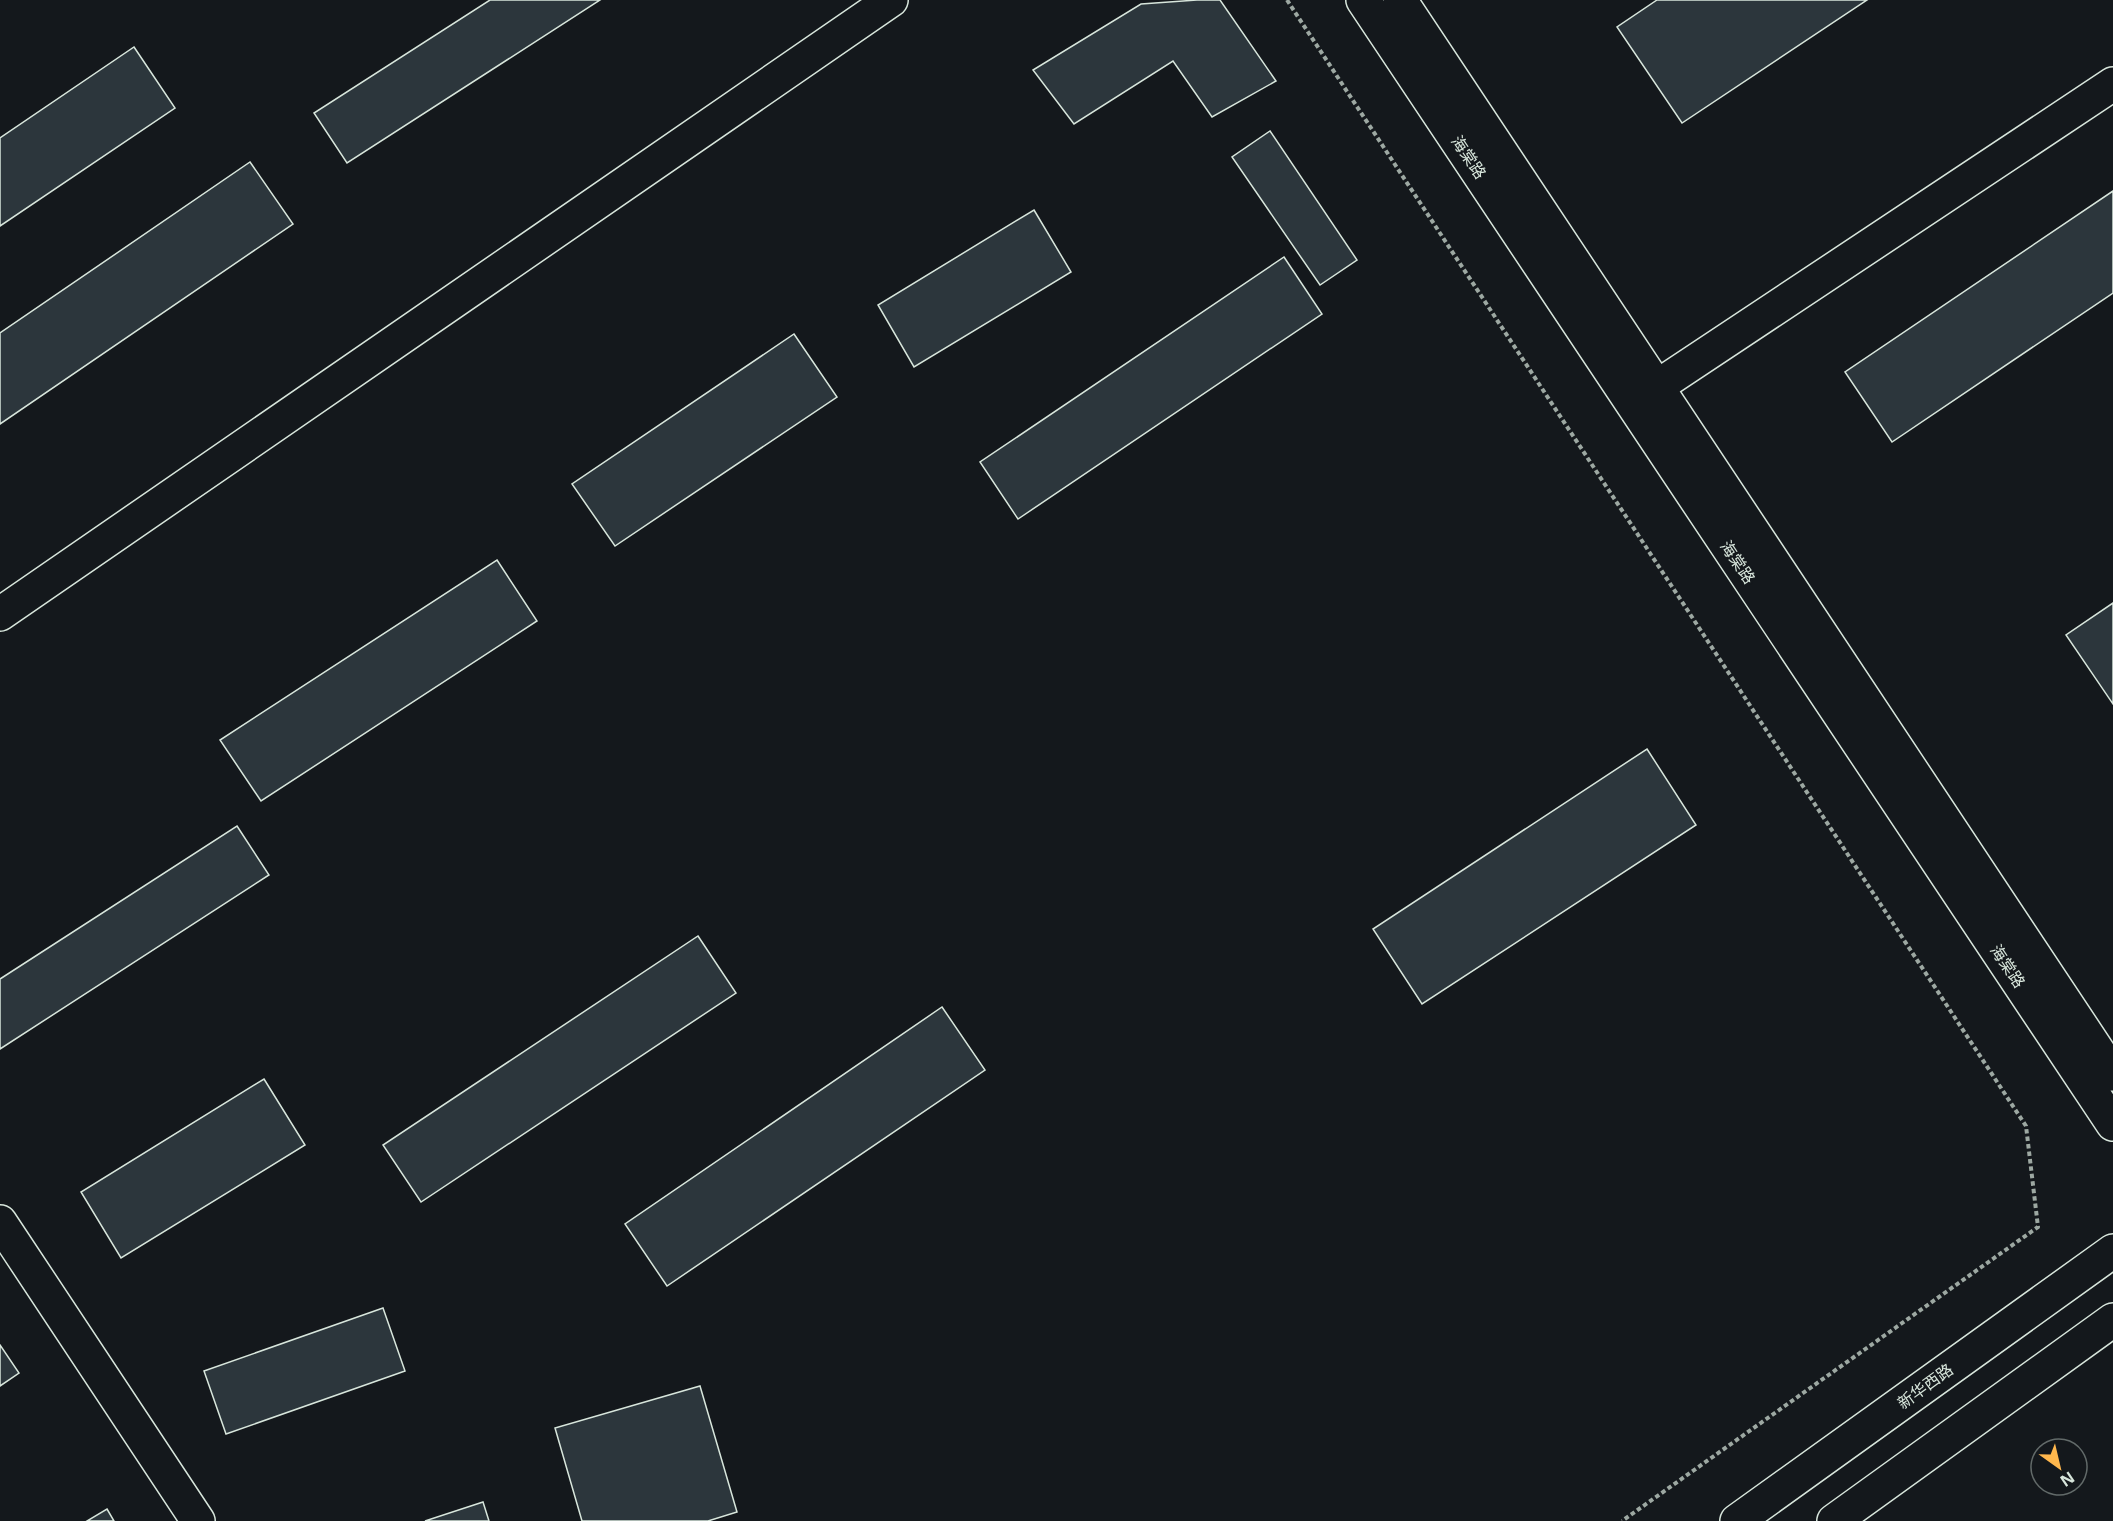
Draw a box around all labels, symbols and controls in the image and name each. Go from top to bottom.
street label: 海棠路 [1446,131,1492,183]
street label: 海棠路 [1715,536,1761,588]
street label: 海棠路 [1985,940,2031,992]
street label: 新华西路 [1893,1358,1957,1414]
north arrow [2029,1437,2089,1497]
text: N [2056,1467,2079,1492]

